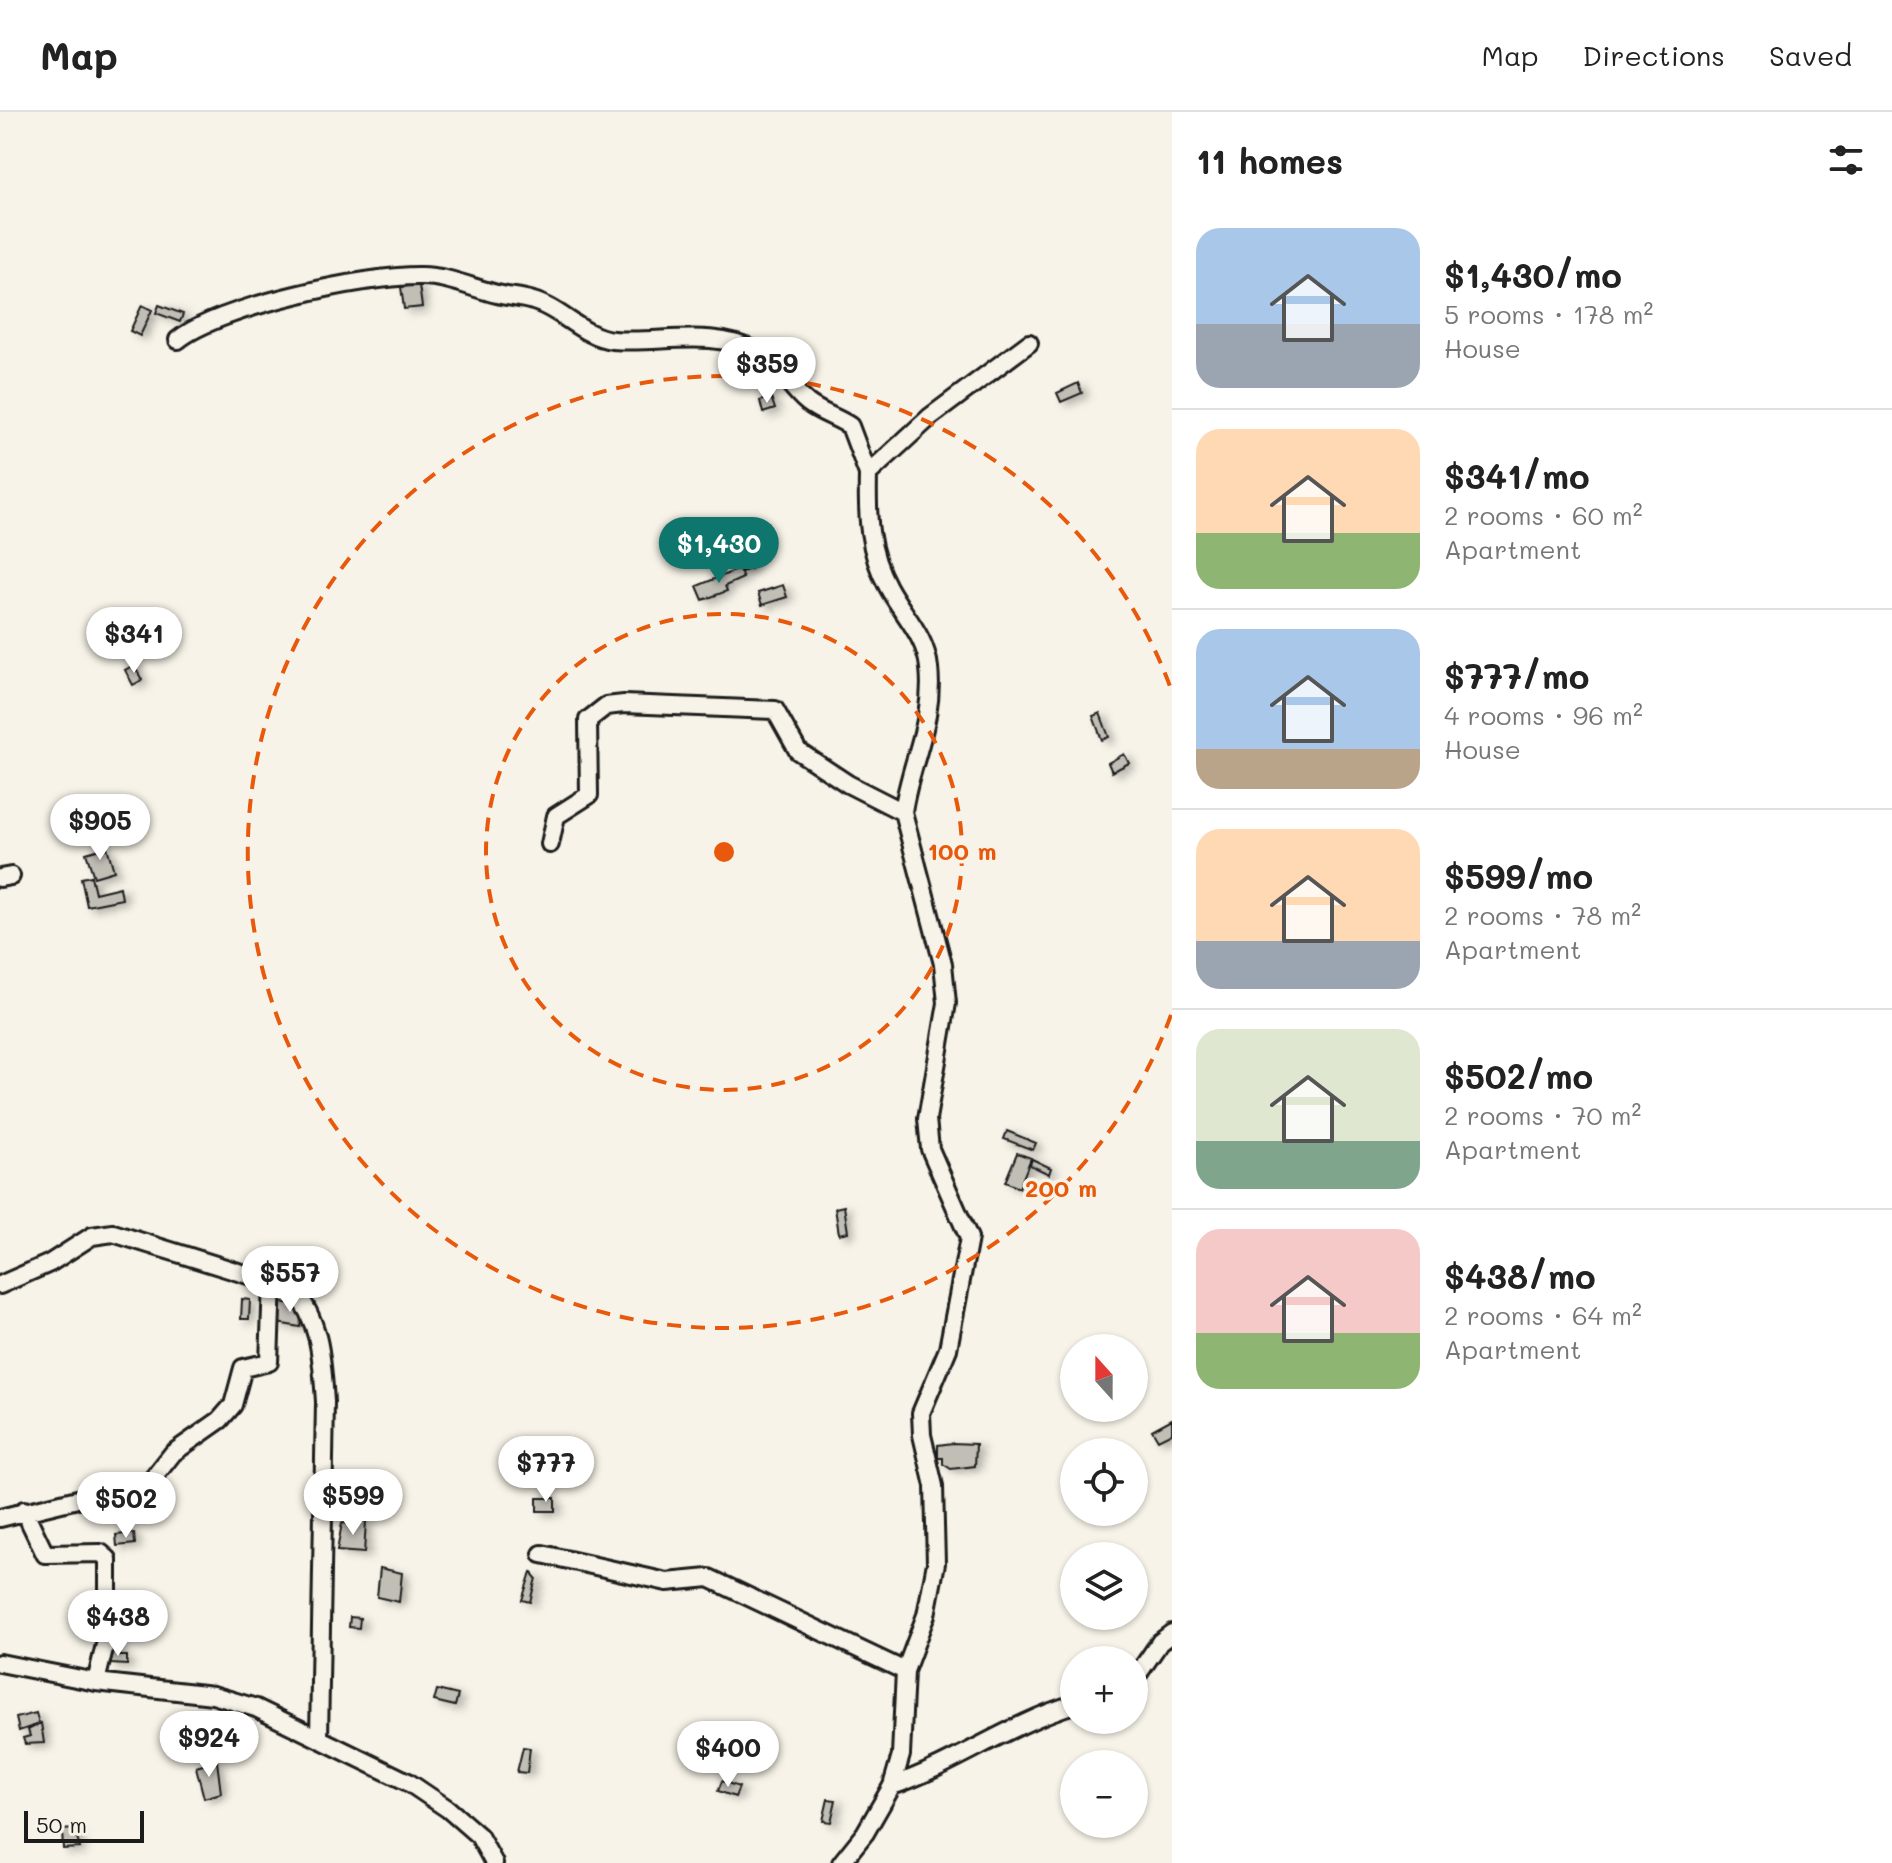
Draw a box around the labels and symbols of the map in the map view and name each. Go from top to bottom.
pin: $359 [720,337,814,405]
pin: $1,430 [654,517,784,585]
pin: $341 [87,607,181,675]
pin: $905 [53,794,147,862]
text: 100 m [927,835,997,866]
centre of rings [710,838,738,866]
text: 200 m [1025,1172,1097,1203]
pin: $557 [243,1246,337,1314]
north arrow [1060,1334,1148,1422]
pin: $777 [499,1436,593,1504]
pin: $599 [306,1469,400,1537]
pin: $502 [79,1472,173,1540]
pin: $438 [71,1590,165,1658]
pin: $924 [162,1711,256,1779]
pin: $400 [681,1721,775,1789]
scale bar [24,1807,144,1843]

